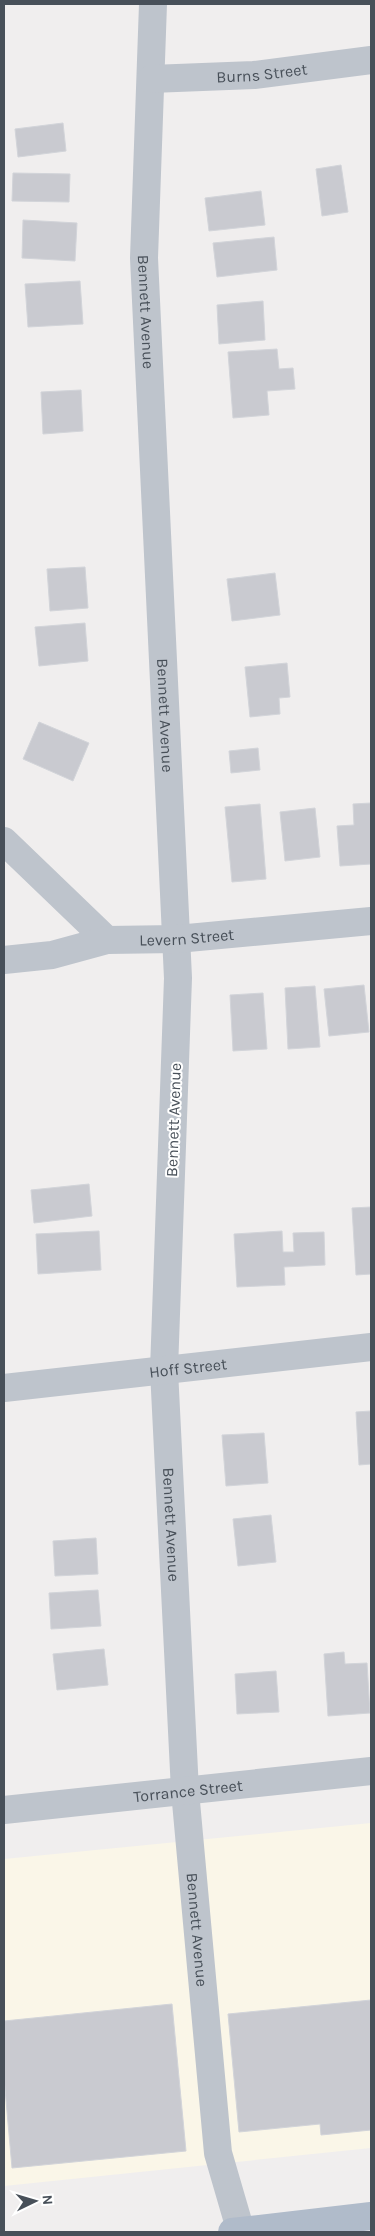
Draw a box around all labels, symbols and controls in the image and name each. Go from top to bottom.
street label: Burns Street [216,59,308,86]
street label: Bennett Avenue [134,254,158,369]
street label: Bennett Avenue [153,658,177,773]
street label: Levern Street [139,925,235,950]
street label: Bennett Avenue [162,1063,185,1177]
street label: Hoff Street [148,1354,228,1382]
street label: Bennett Avenue [159,1467,184,1582]
street label: Torrance Street [132,1776,244,1806]
street label: Bennett Avenue [182,1872,212,1987]
north arrow [10,2176,60,2226]
text: N [39,2194,56,2206]

